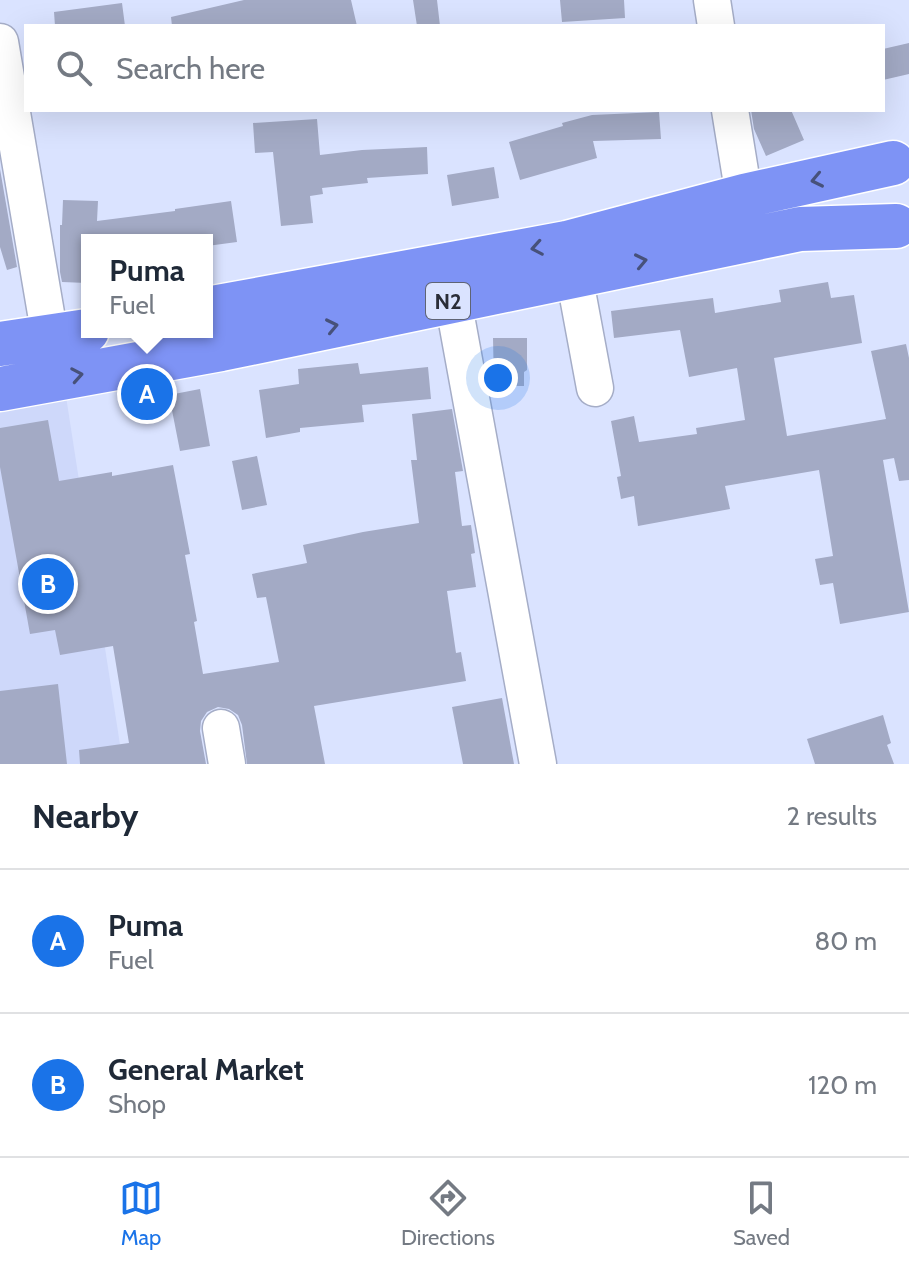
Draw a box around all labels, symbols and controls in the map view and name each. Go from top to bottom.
search box [24,24,885,112]
icon: search [52,46,96,90]
text: Search here [116,50,265,87]
one-way arrow [810,171,824,188]
popup [81,234,213,338]
one-way arrow [530,239,544,256]
text: Puma [109,252,185,289]
one-way arrow [634,253,648,270]
road number: N2 [426,283,470,319]
text: Fuel [109,289,155,321]
one-way arrow [325,318,338,335]
your location [478,358,518,398]
pin: A [121,364,173,424]
one-way arrow [70,367,84,384]
pin: B [22,554,74,614]
text: Nearby [32,795,139,837]
text: 2 results [786,800,877,832]
text: Puma [108,907,183,944]
text: A [50,925,66,957]
text: 80 m [814,925,877,957]
text: Fuel [108,944,154,976]
text: General Market [108,1051,304,1088]
text: B [50,1069,66,1101]
text: 120 m [808,1069,877,1101]
text: Shop [108,1088,166,1120]
tab: Map [119,1176,163,1251]
tab: Directions [401,1176,495,1251]
tab: Saved [733,1176,790,1251]

